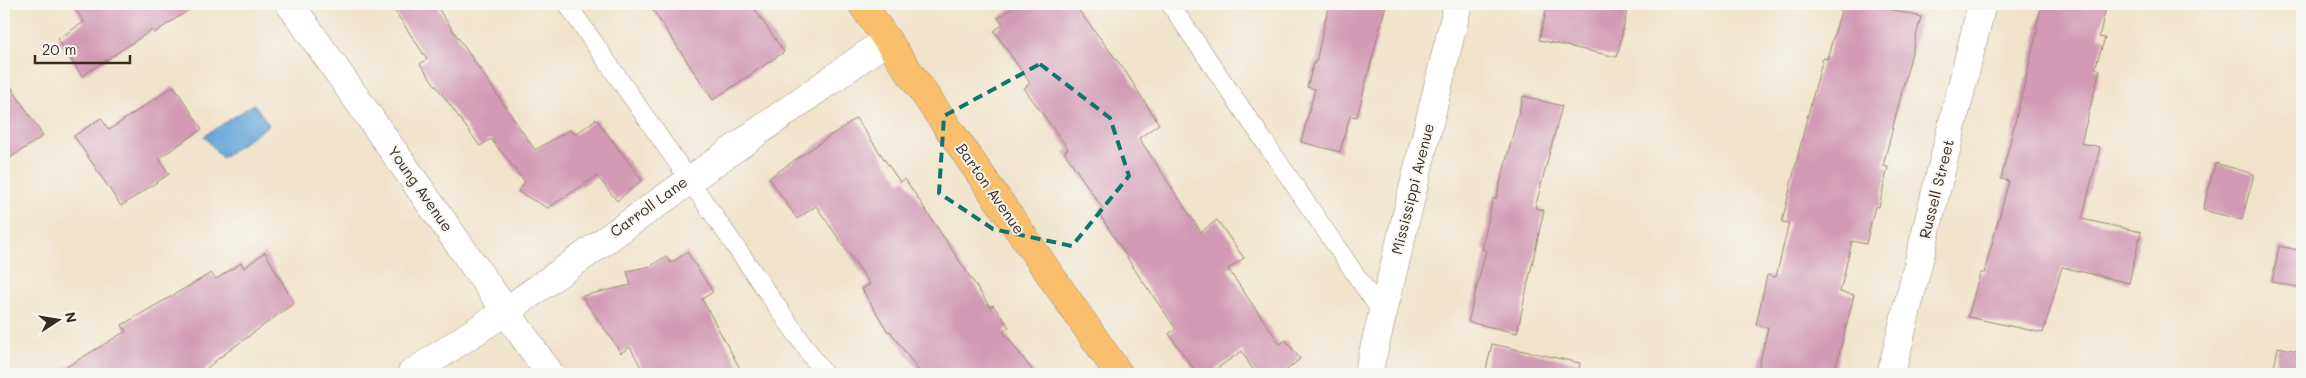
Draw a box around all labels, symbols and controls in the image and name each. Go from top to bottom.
scale bar [35,32,130,64]
text: 20 m [42,39,76,59]
street label: Mississippi Avenue [1386,121,1438,257]
street label: Russell Street [1914,137,1958,241]
street label: Barton Avenue [952,139,1030,238]
street label: Young Avenue [384,141,458,235]
street label: Carroll Lane [606,171,691,241]
north arrow [32,296,82,346]
text: N [61,310,82,324]

